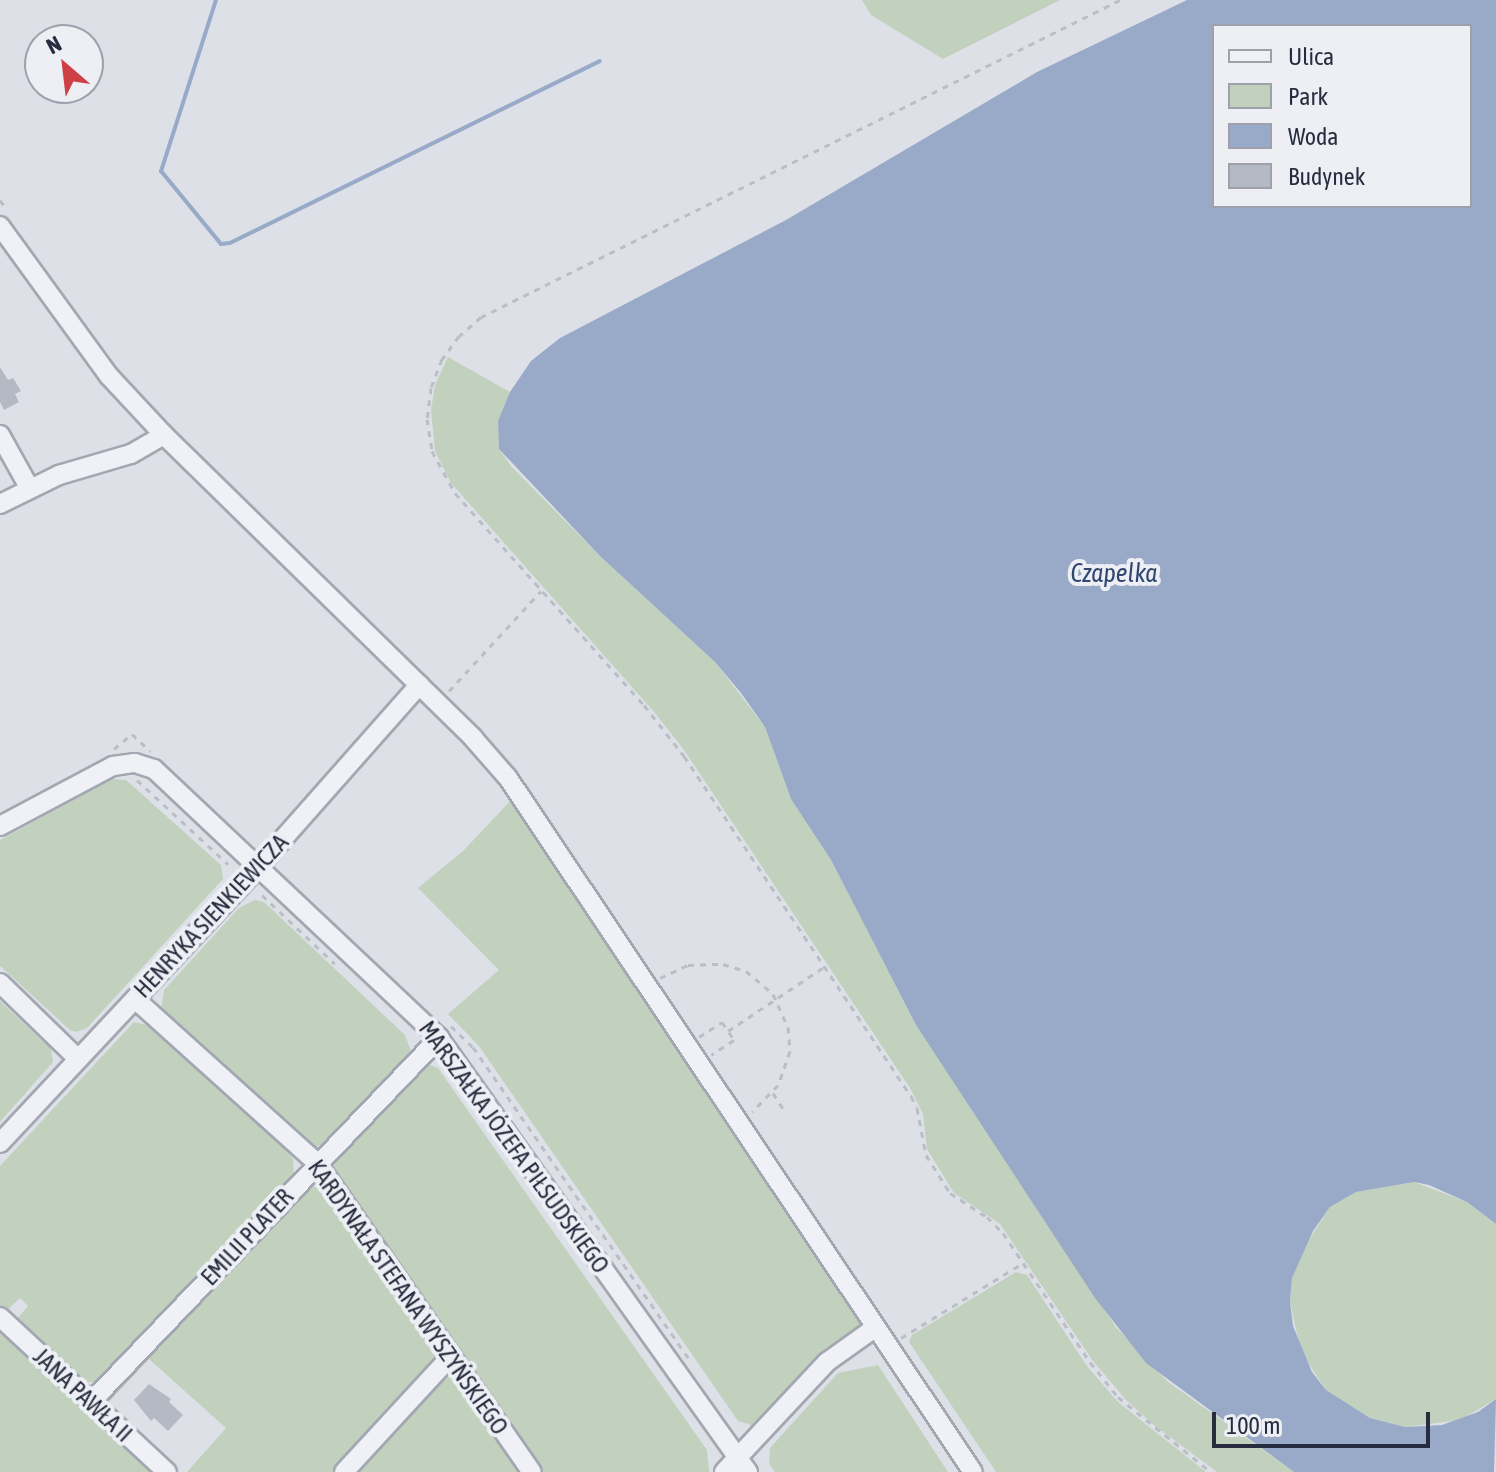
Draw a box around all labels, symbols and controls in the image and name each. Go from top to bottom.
north arrow [24,24,104,104]
legend [1212,24,1472,208]
text: N [42,30,66,59]
text: Ulica [1288,43,1334,70]
text: Park [1288,83,1328,110]
text: Woda [1288,123,1339,150]
text: Budynek [1288,163,1365,190]
water label: Czapelka [1071,558,1157,590]
street label: HENRYKA SIENKIEWICZA [128,828,294,1004]
street label: MARSZAŁKA JÓZEFA PIŁSUDSKIEGO [413,1015,615,1279]
street label: KARDYNAŁA STEFANA WYSZYŃSKIEGO [302,1154,514,1440]
street label: EMILII PLATER [195,1183,299,1291]
street label: JANA PAWŁA II [28,1342,138,1448]
scale bar [1216,1396,1434,1446]
text: 100 m [1226,1412,1280,1439]

